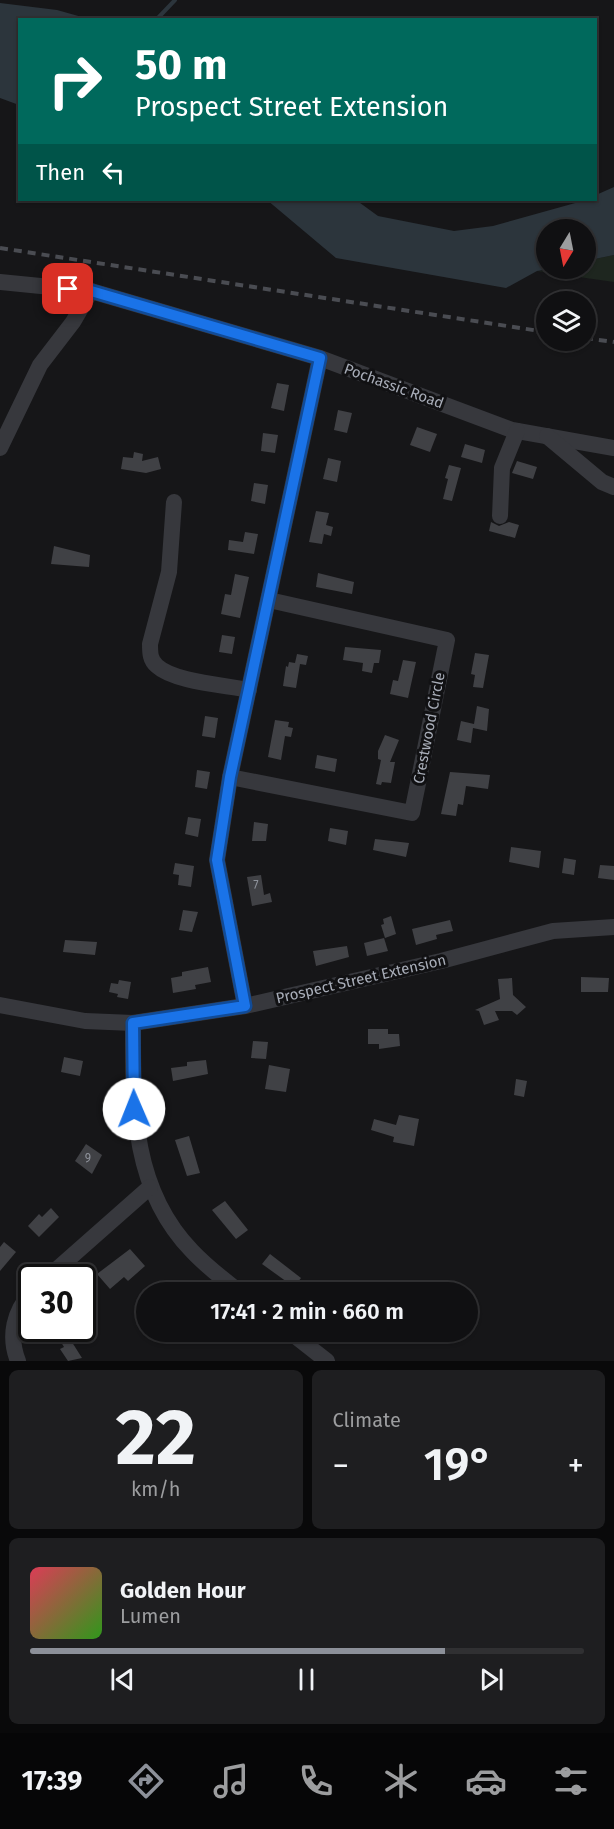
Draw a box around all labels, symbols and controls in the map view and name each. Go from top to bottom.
text: 50 m [135,40,228,90]
icon: right [36,42,114,120]
text: Prospect Street Extension [135,91,448,123]
icon: left [97,156,130,189]
text: Then [36,159,85,186]
north arrow [536,219,596,279]
map controls [536,219,596,351]
pin [42,263,93,314]
icon: arrive [51,272,84,305]
button: layers [536,291,596,351]
street label: Pochassic Road [342,360,446,412]
street label: Crestwood Circle [409,671,449,785]
house number: 7 [253,878,259,892]
street label: Prospect Street Extension [274,951,448,1007]
position arrow [102,1077,166,1141]
house number: 9 [85,1151,91,1165]
speed limit sign: 30 [18,1264,96,1342]
text: 17:41 · 2 min · 660 m [210,1298,404,1325]
text: 22 [115,1391,196,1485]
text: Climate [333,1408,401,1432]
text: 19° [424,1438,493,1492]
text: − [333,1446,349,1486]
text: + [568,1446,584,1486]
text: km/h [131,1477,181,1501]
text: Golden Hour [120,1577,246,1604]
text: Lumen [120,1604,181,1628]
icon: previous [106,1663,139,1696]
icon: pause [290,1663,323,1696]
icon: next [475,1663,508,1696]
icon: directions [125,1760,167,1802]
icon: music [210,1760,252,1802]
icon: phone [295,1760,337,1802]
icon: climate [380,1760,422,1802]
icon: car [465,1760,507,1802]
icon: filters [550,1760,592,1802]
text: 17:39 [22,1765,82,1797]

